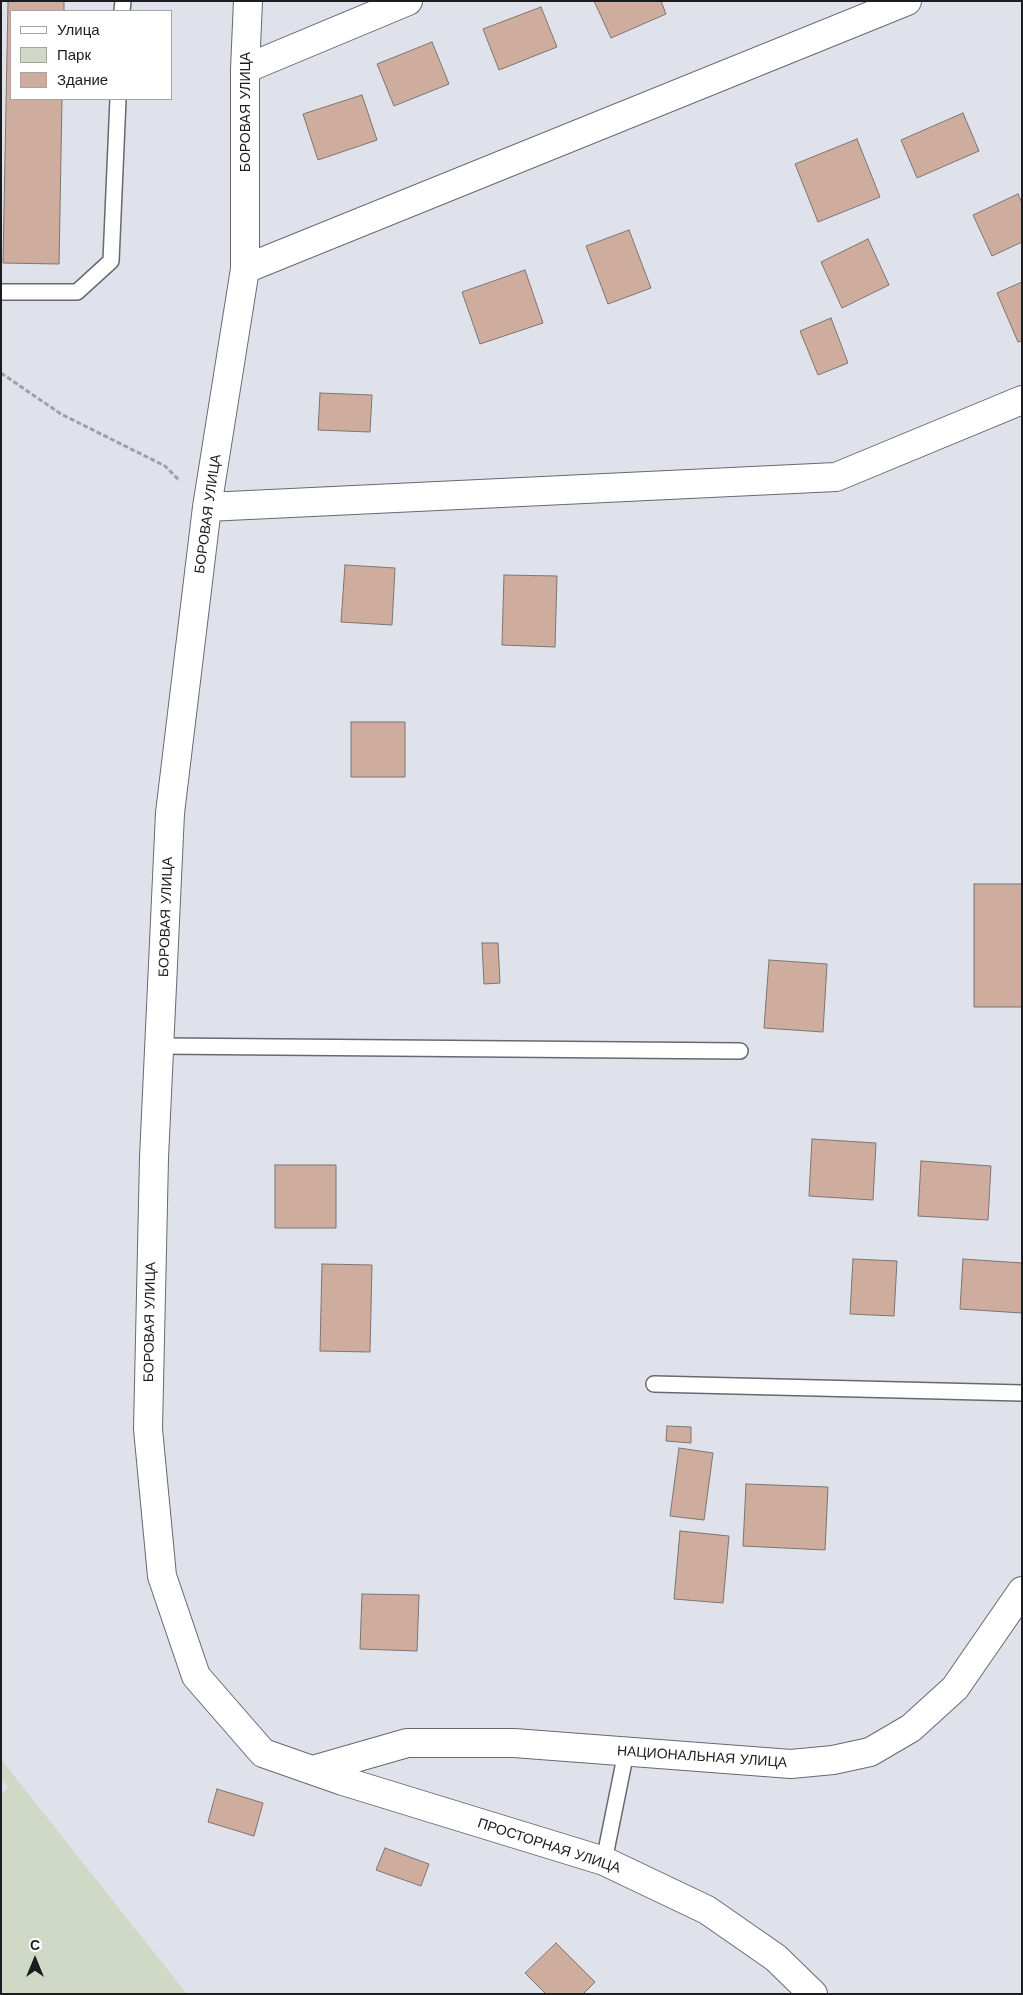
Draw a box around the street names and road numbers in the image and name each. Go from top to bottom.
street label: БОРОВАЯ УЛИЦА [238,52,254,172]
street label: БОРОВАЯ УЛИЦА [191,453,225,575]
street label: БОРОВАЯ УЛИЦА [156,857,176,977]
street label: БОРОВАЯ УЛИЦА [141,1262,159,1382]
street label: НАЦИОНАЛЬНАЯ УЛИЦА [616,1743,788,1771]
street label: ПРОСТОРНАЯ УЛИЦА [475,1815,623,1877]

